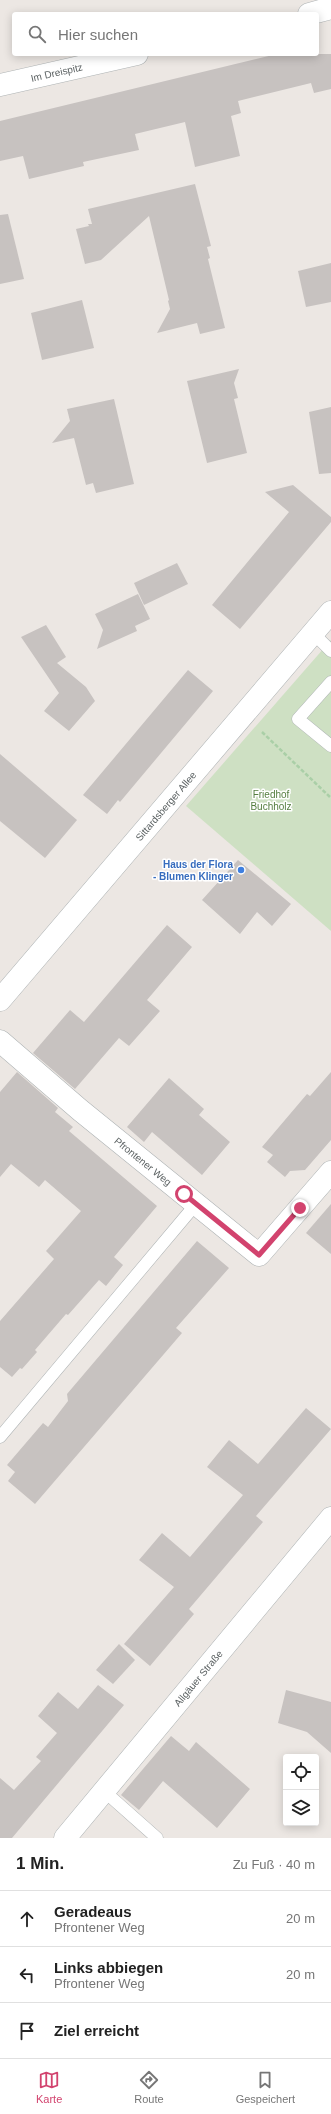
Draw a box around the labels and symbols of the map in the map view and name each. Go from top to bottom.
street label: Im Dreispitz [30,61,84,83]
street label: Sittardsberger Allee [133,769,198,843]
park label: Friedhof Buchholz [250,789,292,812]
place label: Haus der Flora - Blumen Klinger [153,859,233,882]
marker: Haus der Flora - Blumen Klinger [236,865,246,875]
street label: Pfrontener Weg [113,1135,174,1187]
route start [175,1185,193,1203]
route end [291,1199,309,1217]
street label: Allgäuer Straße [172,1647,225,1708]

